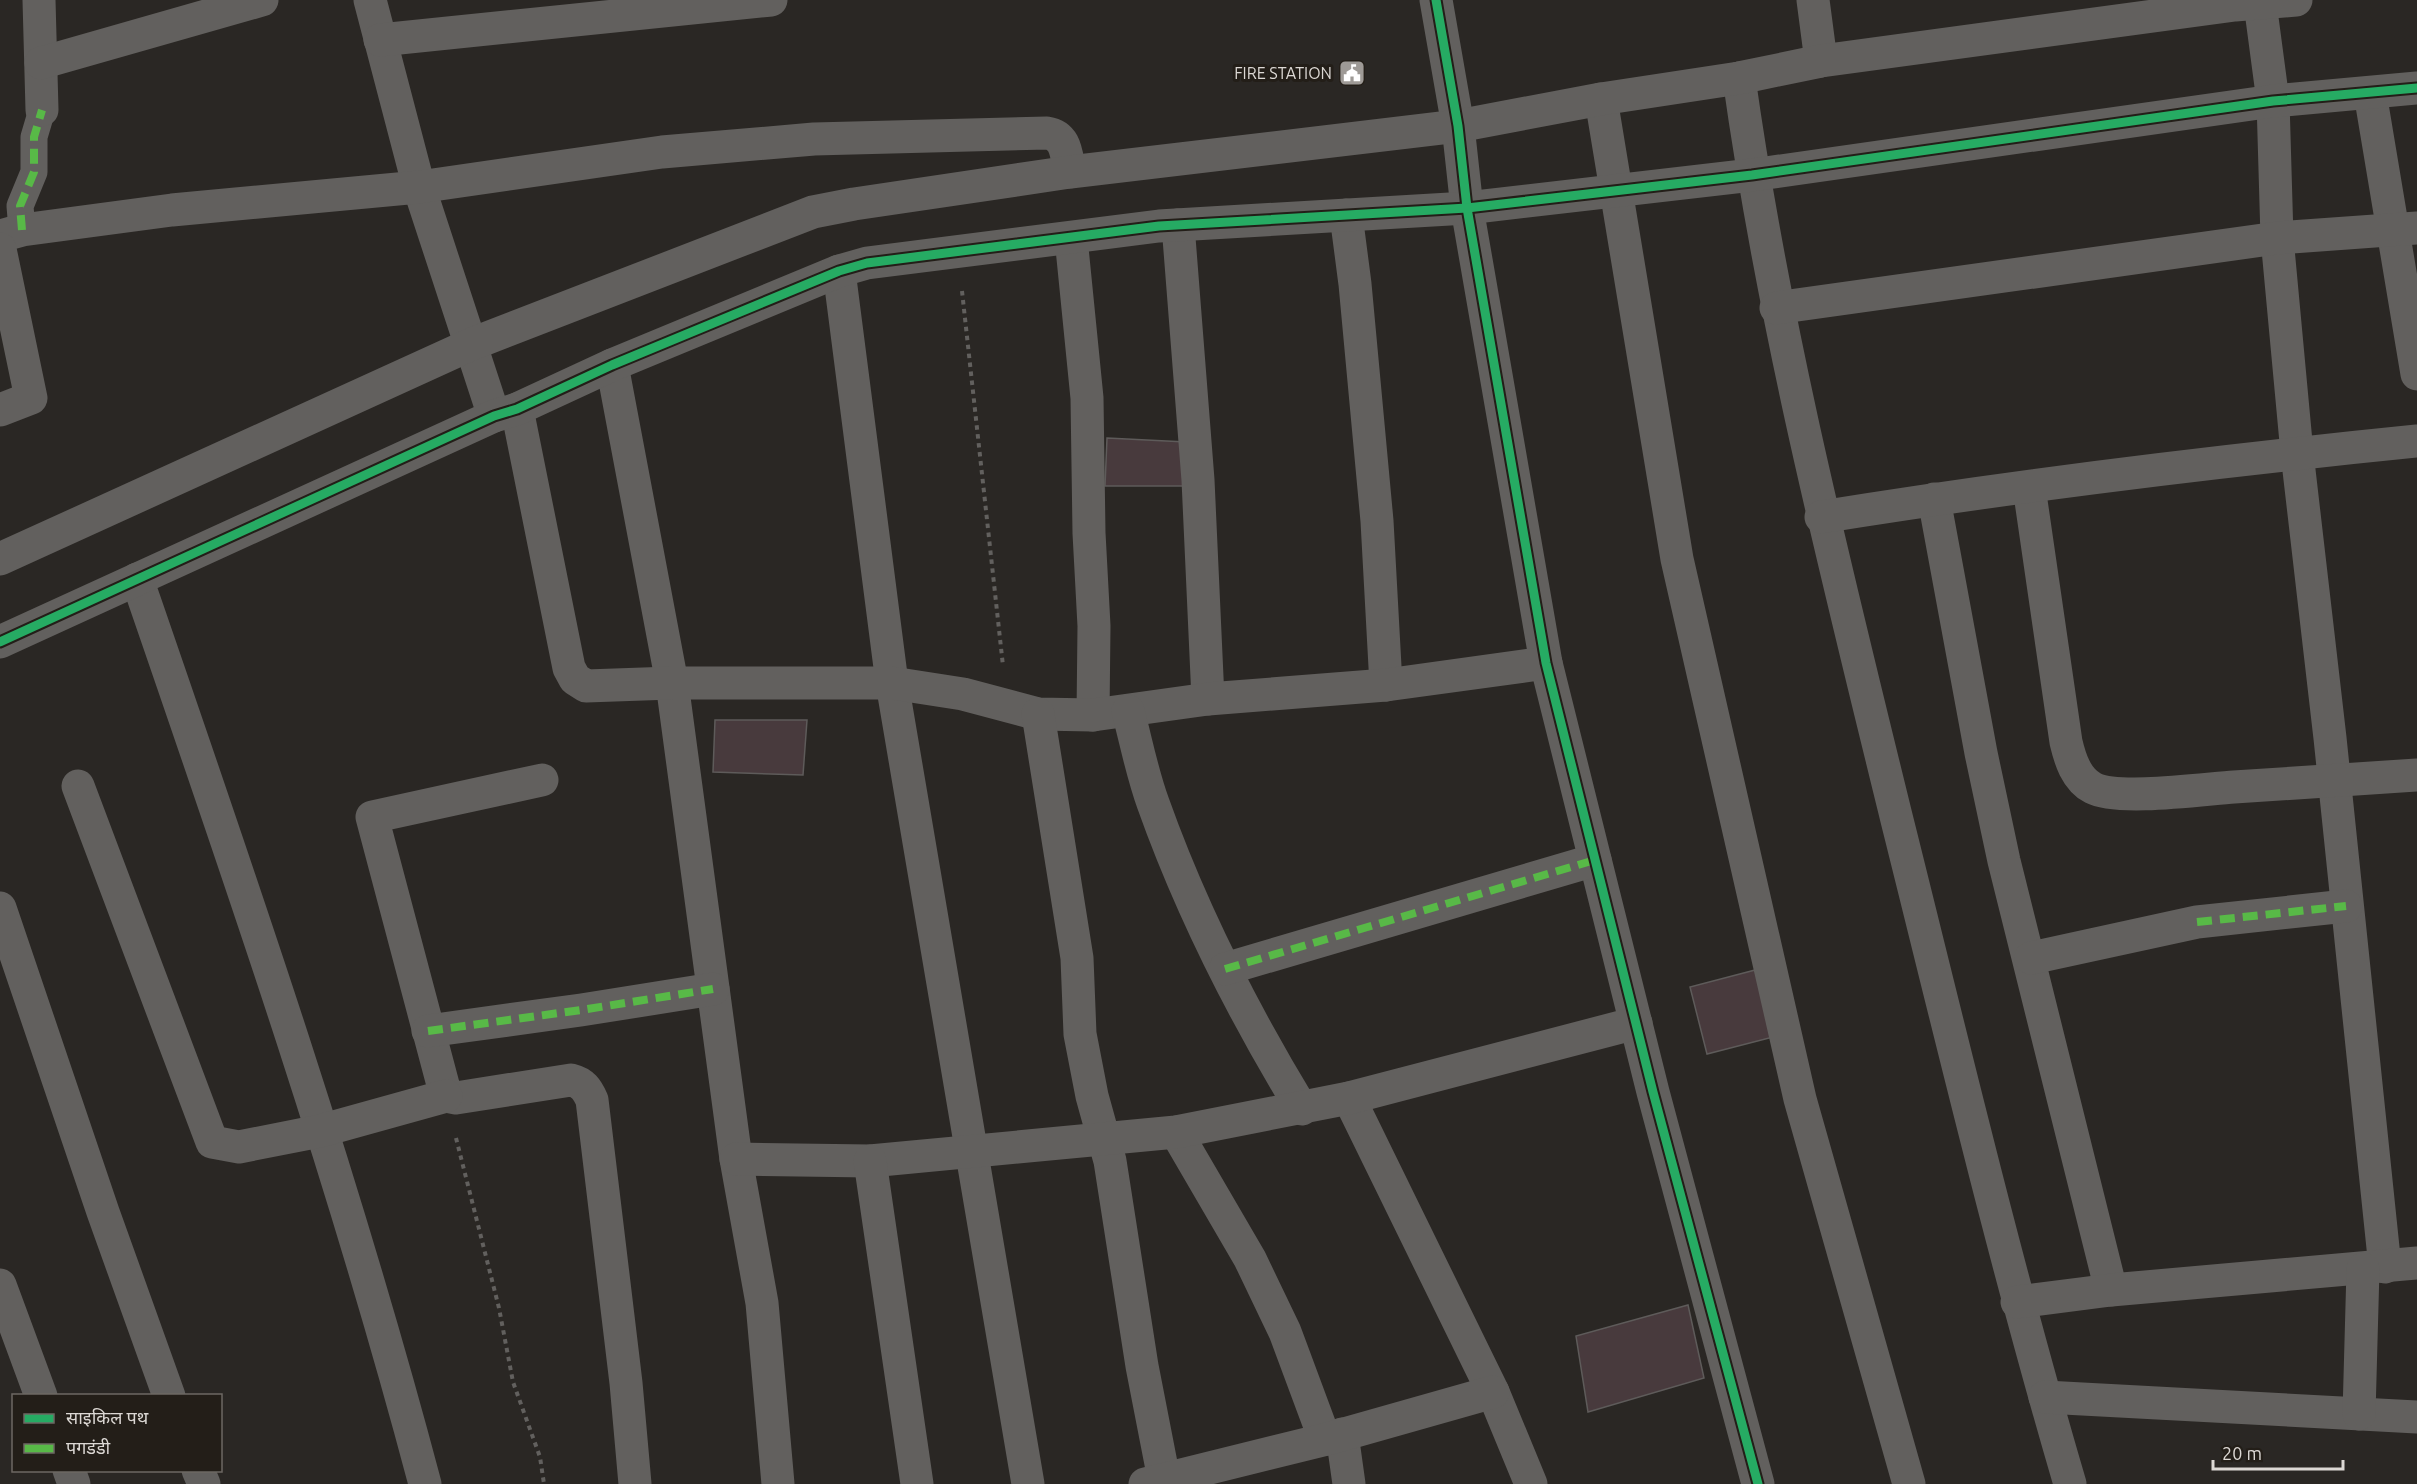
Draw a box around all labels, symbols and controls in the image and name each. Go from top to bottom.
public building icon: FIRE STATION [1337,58,1367,88]
place label: FIRE STATION [1234,64,1332,82]
legend [12,1394,222,1472]
text: साइकिल पथ [66,1407,149,1427]
scale bar [2213,1433,2344,1471]
text: पगडंडी [66,1437,111,1457]
text: 20 m [2222,1443,2262,1463]

